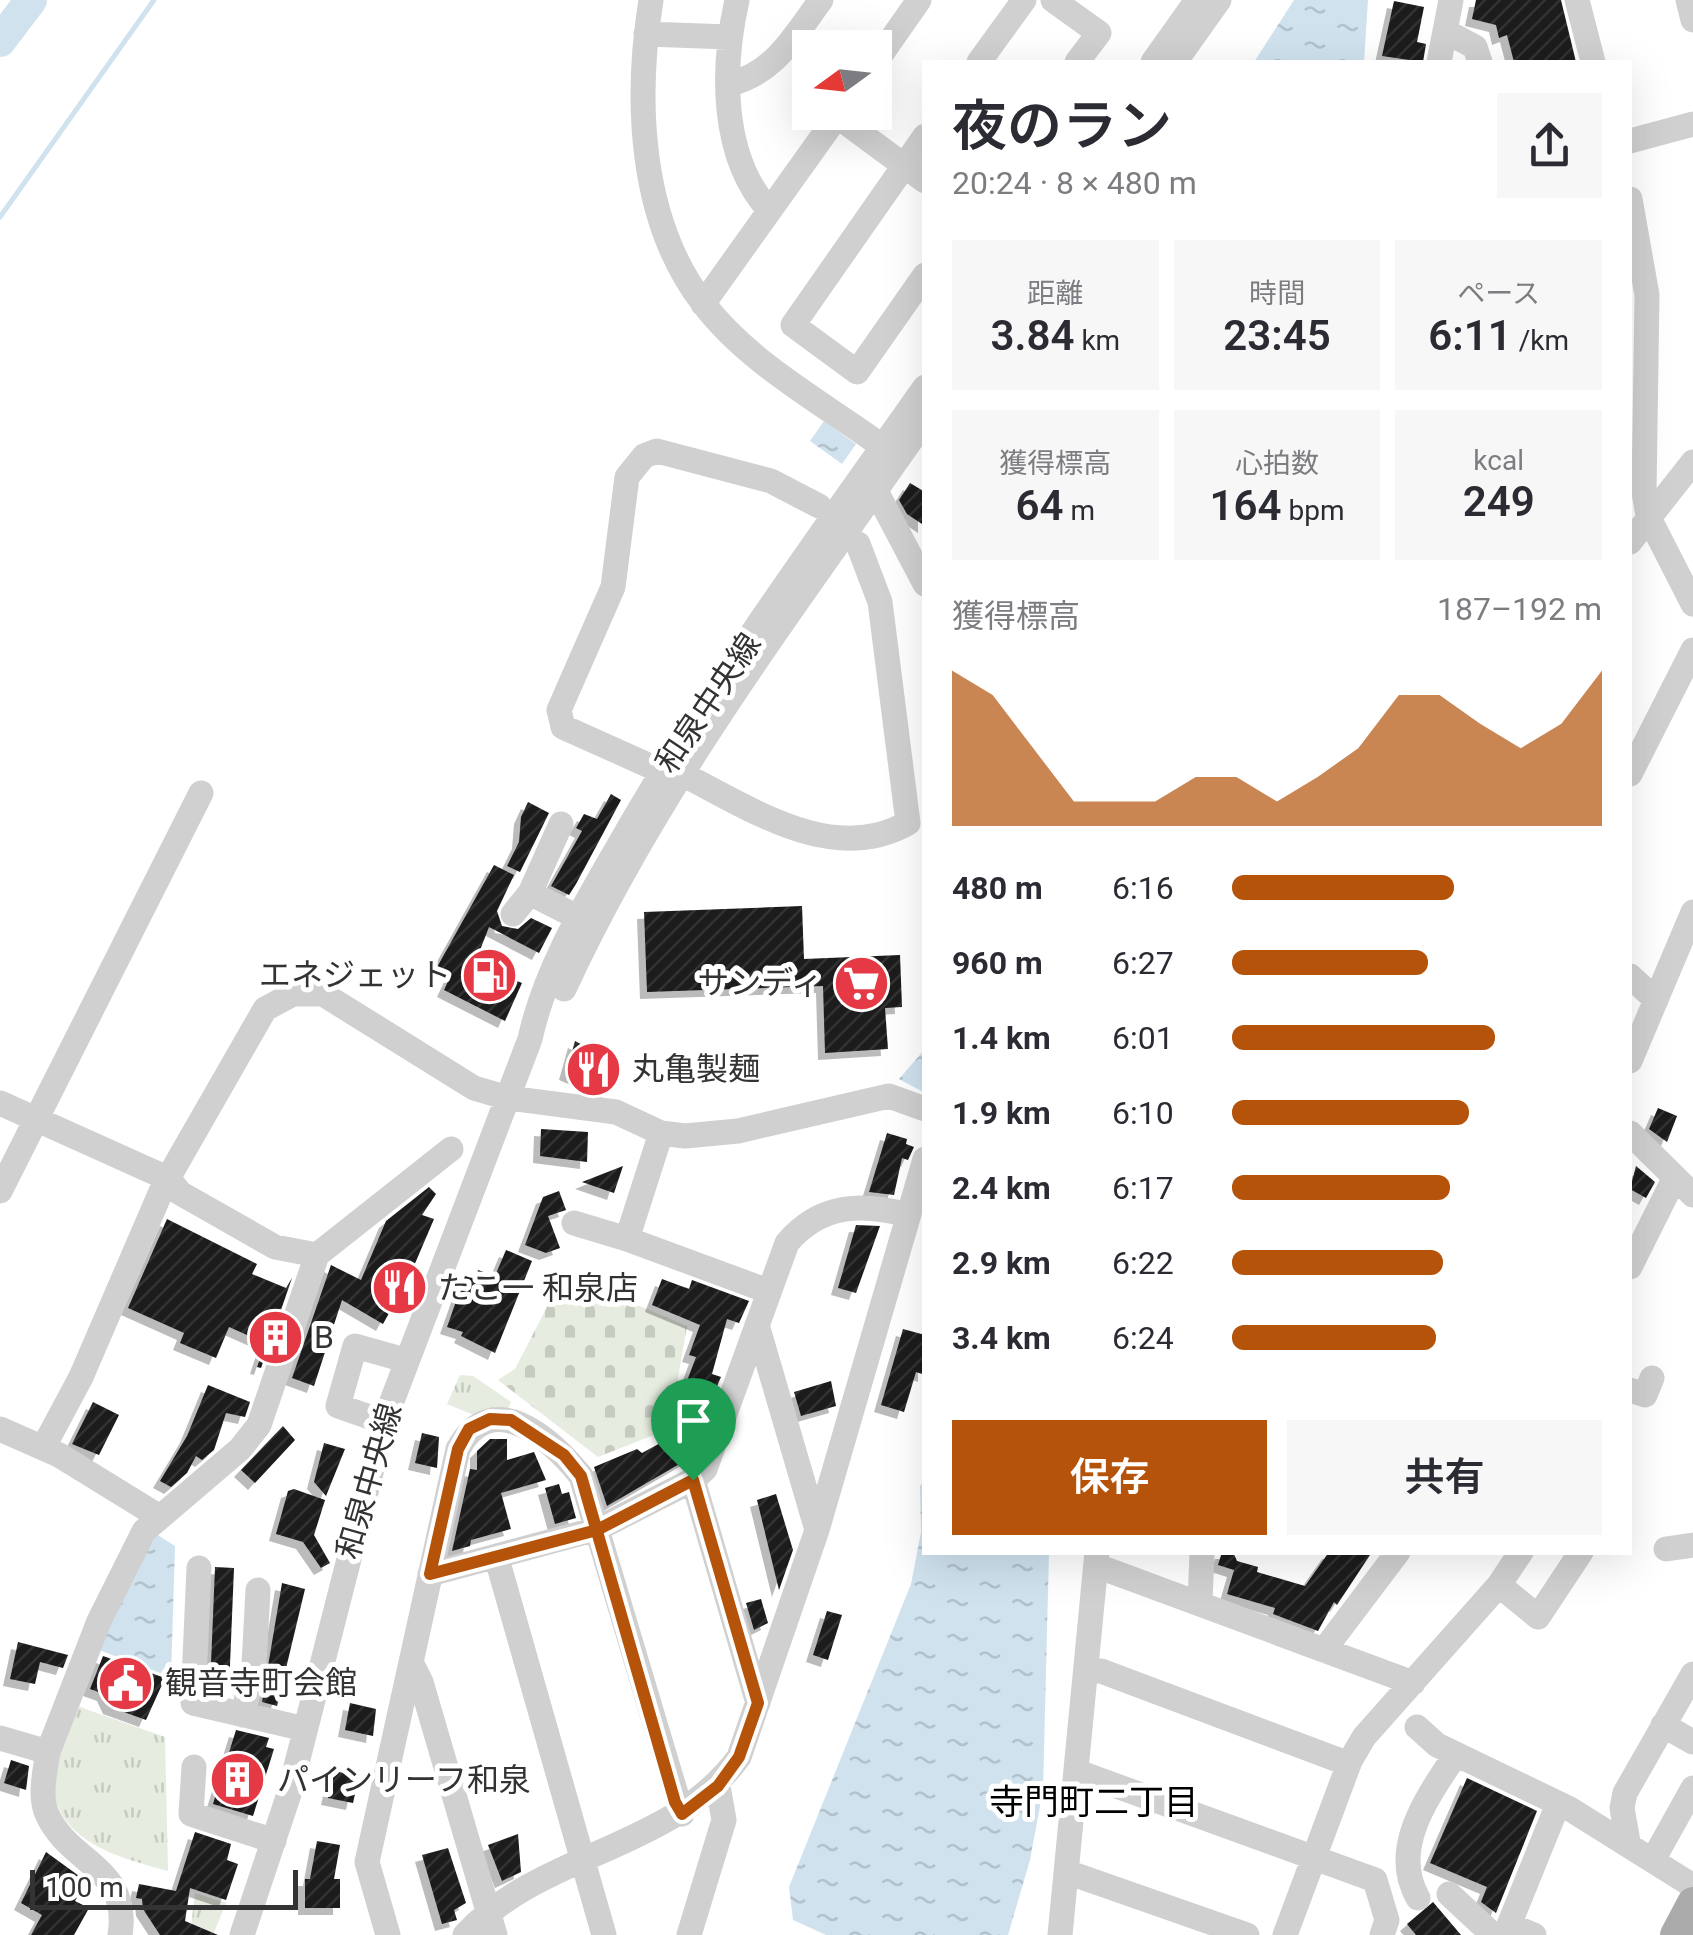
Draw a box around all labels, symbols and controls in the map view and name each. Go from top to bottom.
north arrow [792,30,892,130]
map controls [792,30,892,130]
button: share [1497,93,1602,198]
text: 夜のラン [952,94,1172,158]
text: 20:24 · 8 × 480 m [952,164,1197,202]
text: 距離 [1027,277,1083,310]
text: 時間 [1249,277,1305,310]
text: ペース [1457,277,1540,310]
text: 3.84 [991,311,1074,360]
text: 23:45 [1223,311,1331,360]
text: 6:11 [1428,311,1512,360]
text: km [1074,324,1120,357]
text: /km [1512,324,1569,357]
text: kcal [1473,444,1524,477]
text: 獲得標高 [999,447,1111,480]
text: 心拍数 [1235,447,1319,480]
text: 249 [1463,477,1535,526]
text: 64 [1016,481,1064,530]
text: 164 [1210,481,1282,530]
text: m [1064,494,1095,527]
text: bpm [1282,494,1344,527]
text: 187–192 m [1437,590,1602,628]
text: 獲得標高 [952,597,1080,635]
street label: 和泉中央線 [648,626,768,780]
text: 480 m [952,869,1043,907]
text: 6:16 [1112,869,1174,907]
text: 960 m [952,944,1043,982]
text: 6:27 [1112,944,1174,982]
fuel station icon: エネジェット [460,945,520,1005]
supermarket icon: サンディ [832,953,892,1013]
place label: エネジェット [259,956,451,994]
place label: サンディ [697,964,823,1002]
text: 1.4 km [952,1019,1051,1057]
text: 6:01 [1112,1019,1174,1057]
restaurant icon: 丸亀製麺 [563,1039,623,1099]
place label: 丸亀製麺 [632,1050,760,1088]
text: 1.9 km [952,1094,1051,1132]
text: 6:10 [1112,1094,1174,1132]
text: 2.4 km [952,1169,1051,1207]
text: 6:17 [1112,1169,1174,1207]
text: 2.9 km [952,1244,1051,1282]
text: 6:22 [1112,1244,1174,1282]
restaurant icon: たこ一 和泉店 [369,1258,429,1318]
place label: たこ一 和泉店 [438,1269,638,1307]
building icon: B [245,1307,305,1367]
place label: B [314,1318,334,1356]
text: 3.4 km [952,1319,1051,1357]
text: 6:24 [1112,1319,1174,1357]
pin [651,1378,736,1481]
icon: arrive [666,1393,721,1448]
street label: 和泉中央線 [329,1399,409,1563]
button: 保存 [952,1420,1267,1535]
button: 共有 [1287,1420,1602,1535]
public building icon: 観音寺町会館 [96,1653,156,1713]
place label: 観音寺町会館 [165,1664,357,1702]
building icon: パインリーフ和泉 [208,1750,268,1810]
place label: パインリーフ和泉 [277,1761,531,1799]
district label: 寺門町二丁目 [989,1782,1199,1823]
scale bar [30,1865,298,1910]
text: 100 m [45,1871,124,1904]

